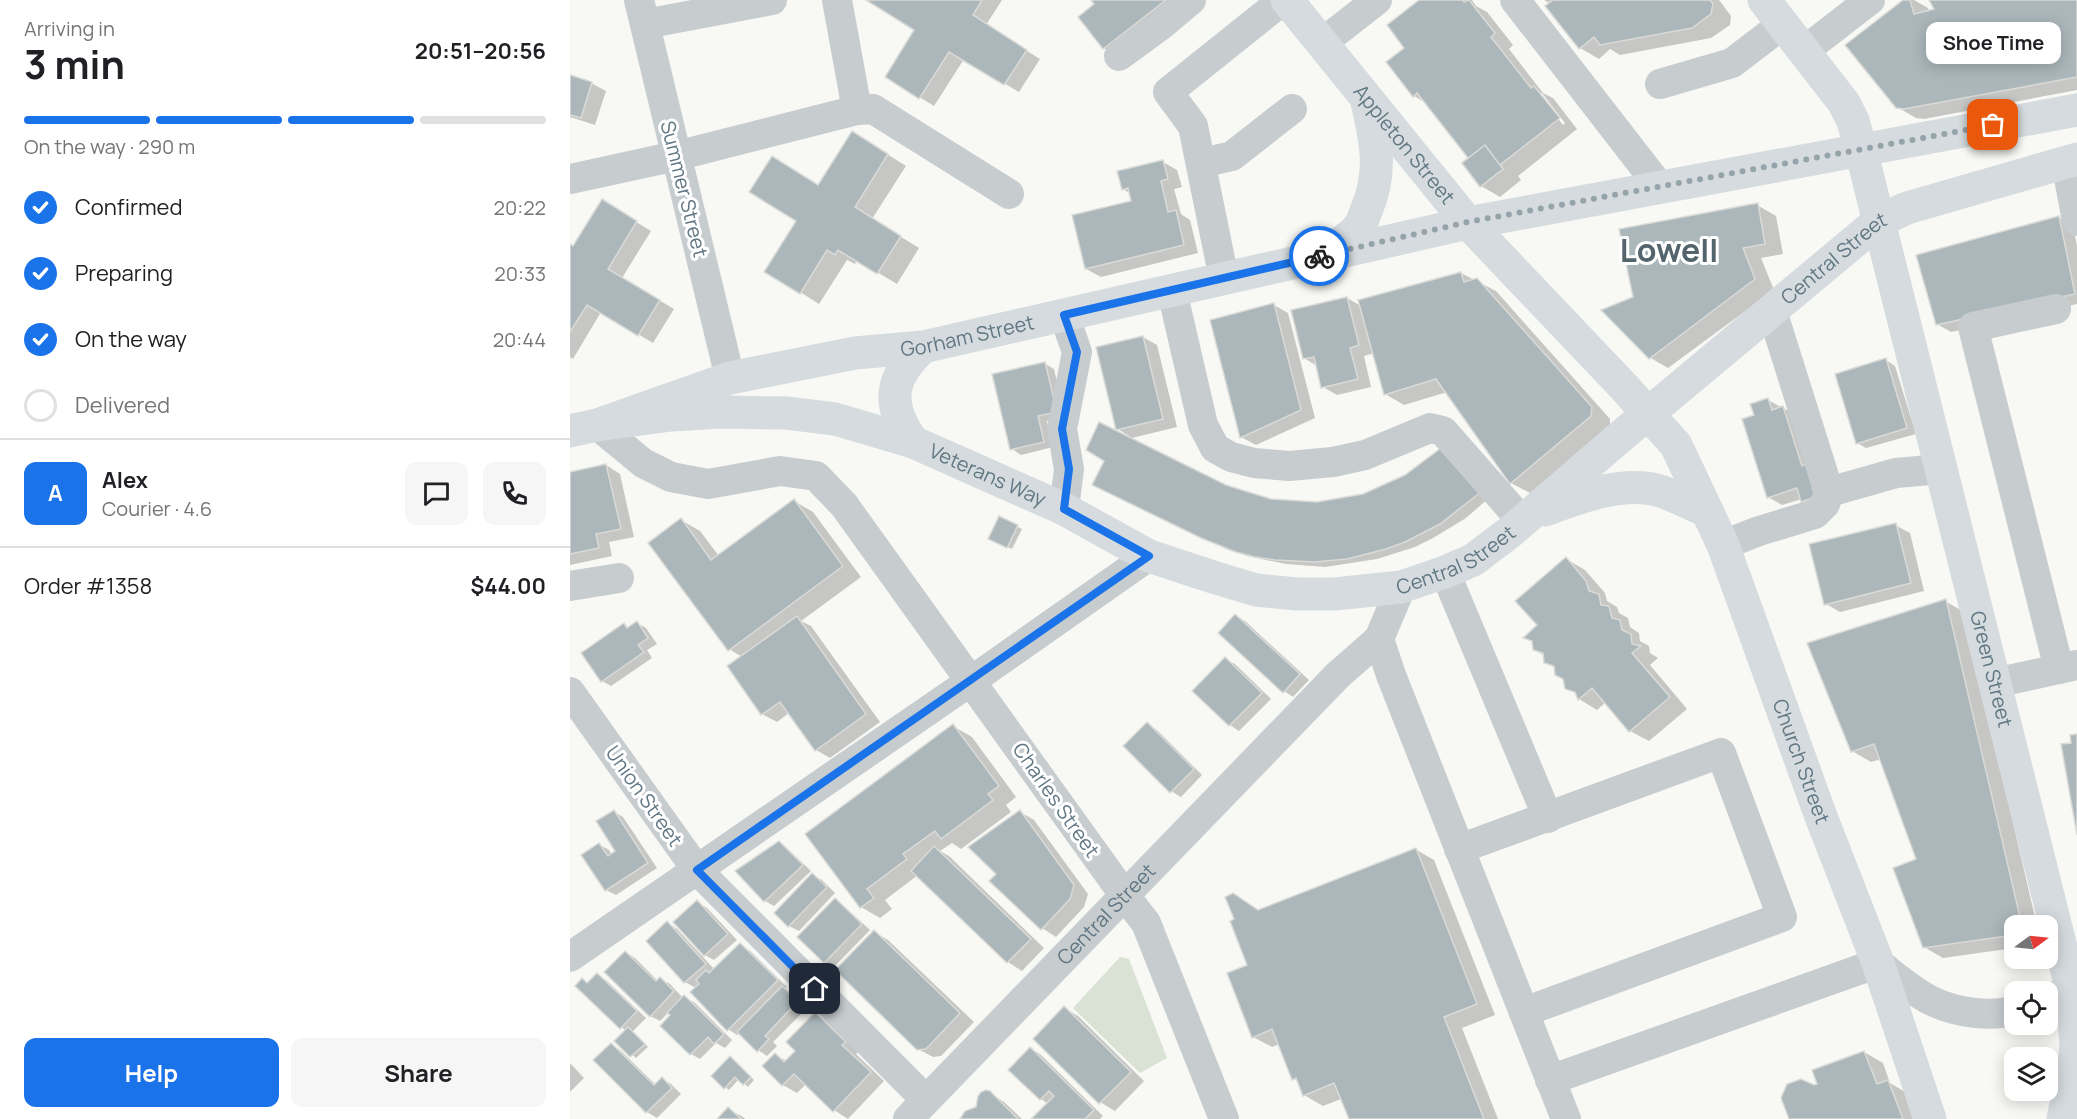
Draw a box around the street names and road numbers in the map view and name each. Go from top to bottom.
street label: Appleton Street [1348,79,1461,210]
street label: Summer Street [654,118,714,260]
street label: Central Street [1775,205,1891,310]
street label: Gorham Street [899,308,1037,362]
street label: Veterans Way [925,437,1051,513]
street label: Central Street [1393,519,1521,601]
street label: Green Street [1964,608,2019,730]
street label: Church Street [1767,695,1837,828]
street label: Charles Street [1007,737,1106,862]
street label: Union Street [600,740,689,851]
street label: Central Street [1051,857,1161,970]

